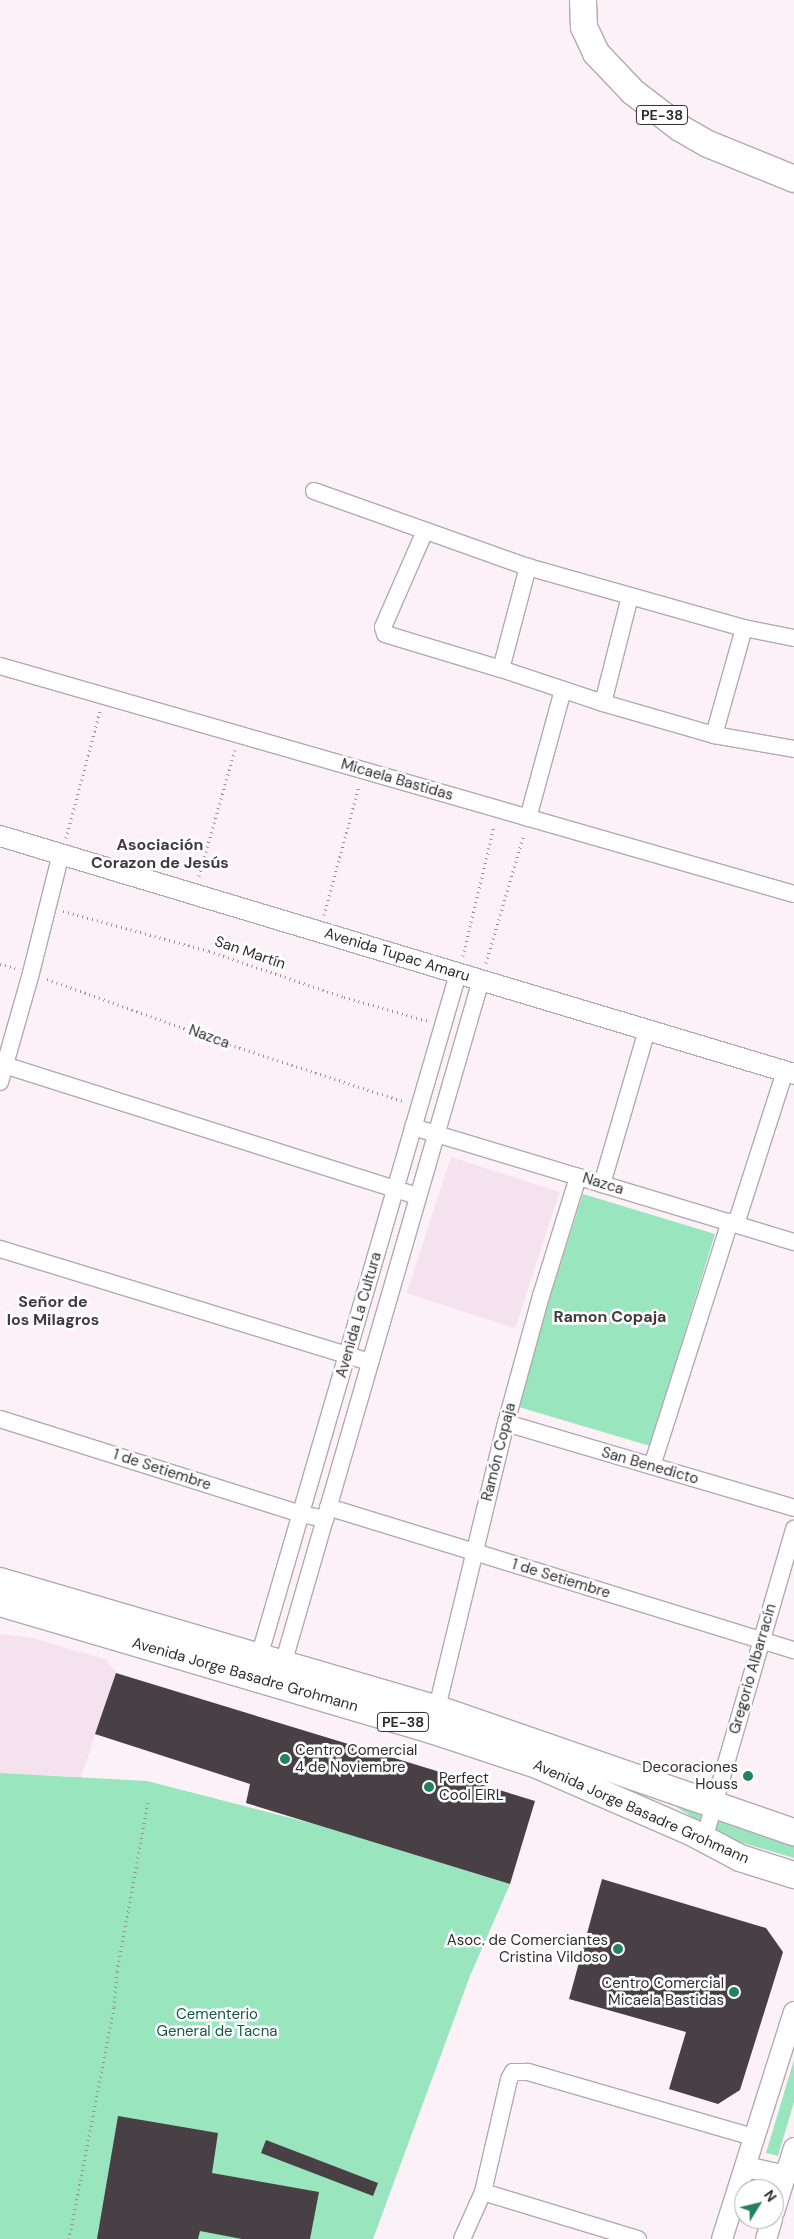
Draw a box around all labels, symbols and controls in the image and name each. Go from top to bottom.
road number: PE-38 [636,104,688,126]
street label: Micaela Bastidas [339,755,455,805]
district label: Asociación Corazon de Jesús [91,835,229,873]
street label: Avenida Tupac Amaru [322,924,472,986]
street label: San Martín [212,933,288,973]
street label: Nazca [186,1021,232,1053]
street label: Nazca [580,1169,626,1199]
street label: Avenida La Cultura [332,1250,386,1380]
district label: Señor de los Milagros [7,1292,99,1330]
district label: Ramon Copaja [554,1307,666,1327]
street label: Ramón Copaja [478,1401,520,1503]
street label: San Benedicto [599,1444,701,1488]
street label: 1 de Setiembre [111,1446,213,1494]
street label: 1 de Setiembre [510,1555,612,1603]
street label: Gregorio Albarracín [726,1602,780,1736]
street label: Avenida Jorge Basadre Grohmann [130,1634,360,1716]
road number: PE-38 [377,1710,429,1734]
place label: Centro Comercial 4 de Noviembre [295,1741,417,1776]
marker: Centro Comercial 4 de Noviembre [279,1753,291,1765]
street label: Avenida Jorge Basadre Grohmann [530,1756,752,1868]
place label: Decoraciones Houss [642,1758,738,1793]
place label: Perfect Cool EIRL [439,1769,504,1804]
marker: Decoraciones Houss [742,1770,754,1782]
marker: Perfect Cool EIRL [423,1781,435,1793]
place label: Asoc. de Comerciantes Cristina Vildoso [447,1931,608,1966]
marker: Asoc. de Comerciantes Cristina Vildoso [612,1943,624,1955]
place label: Centro Comercial Micaela Bastidas [602,1974,724,2009]
marker: Centro Comercial Micaela Bastidas [728,1986,740,1998]
park label: Cementerio General de Tacna [157,2005,277,2040]
north arrow [734,2179,784,2229]
text: N [760,2186,781,2205]

